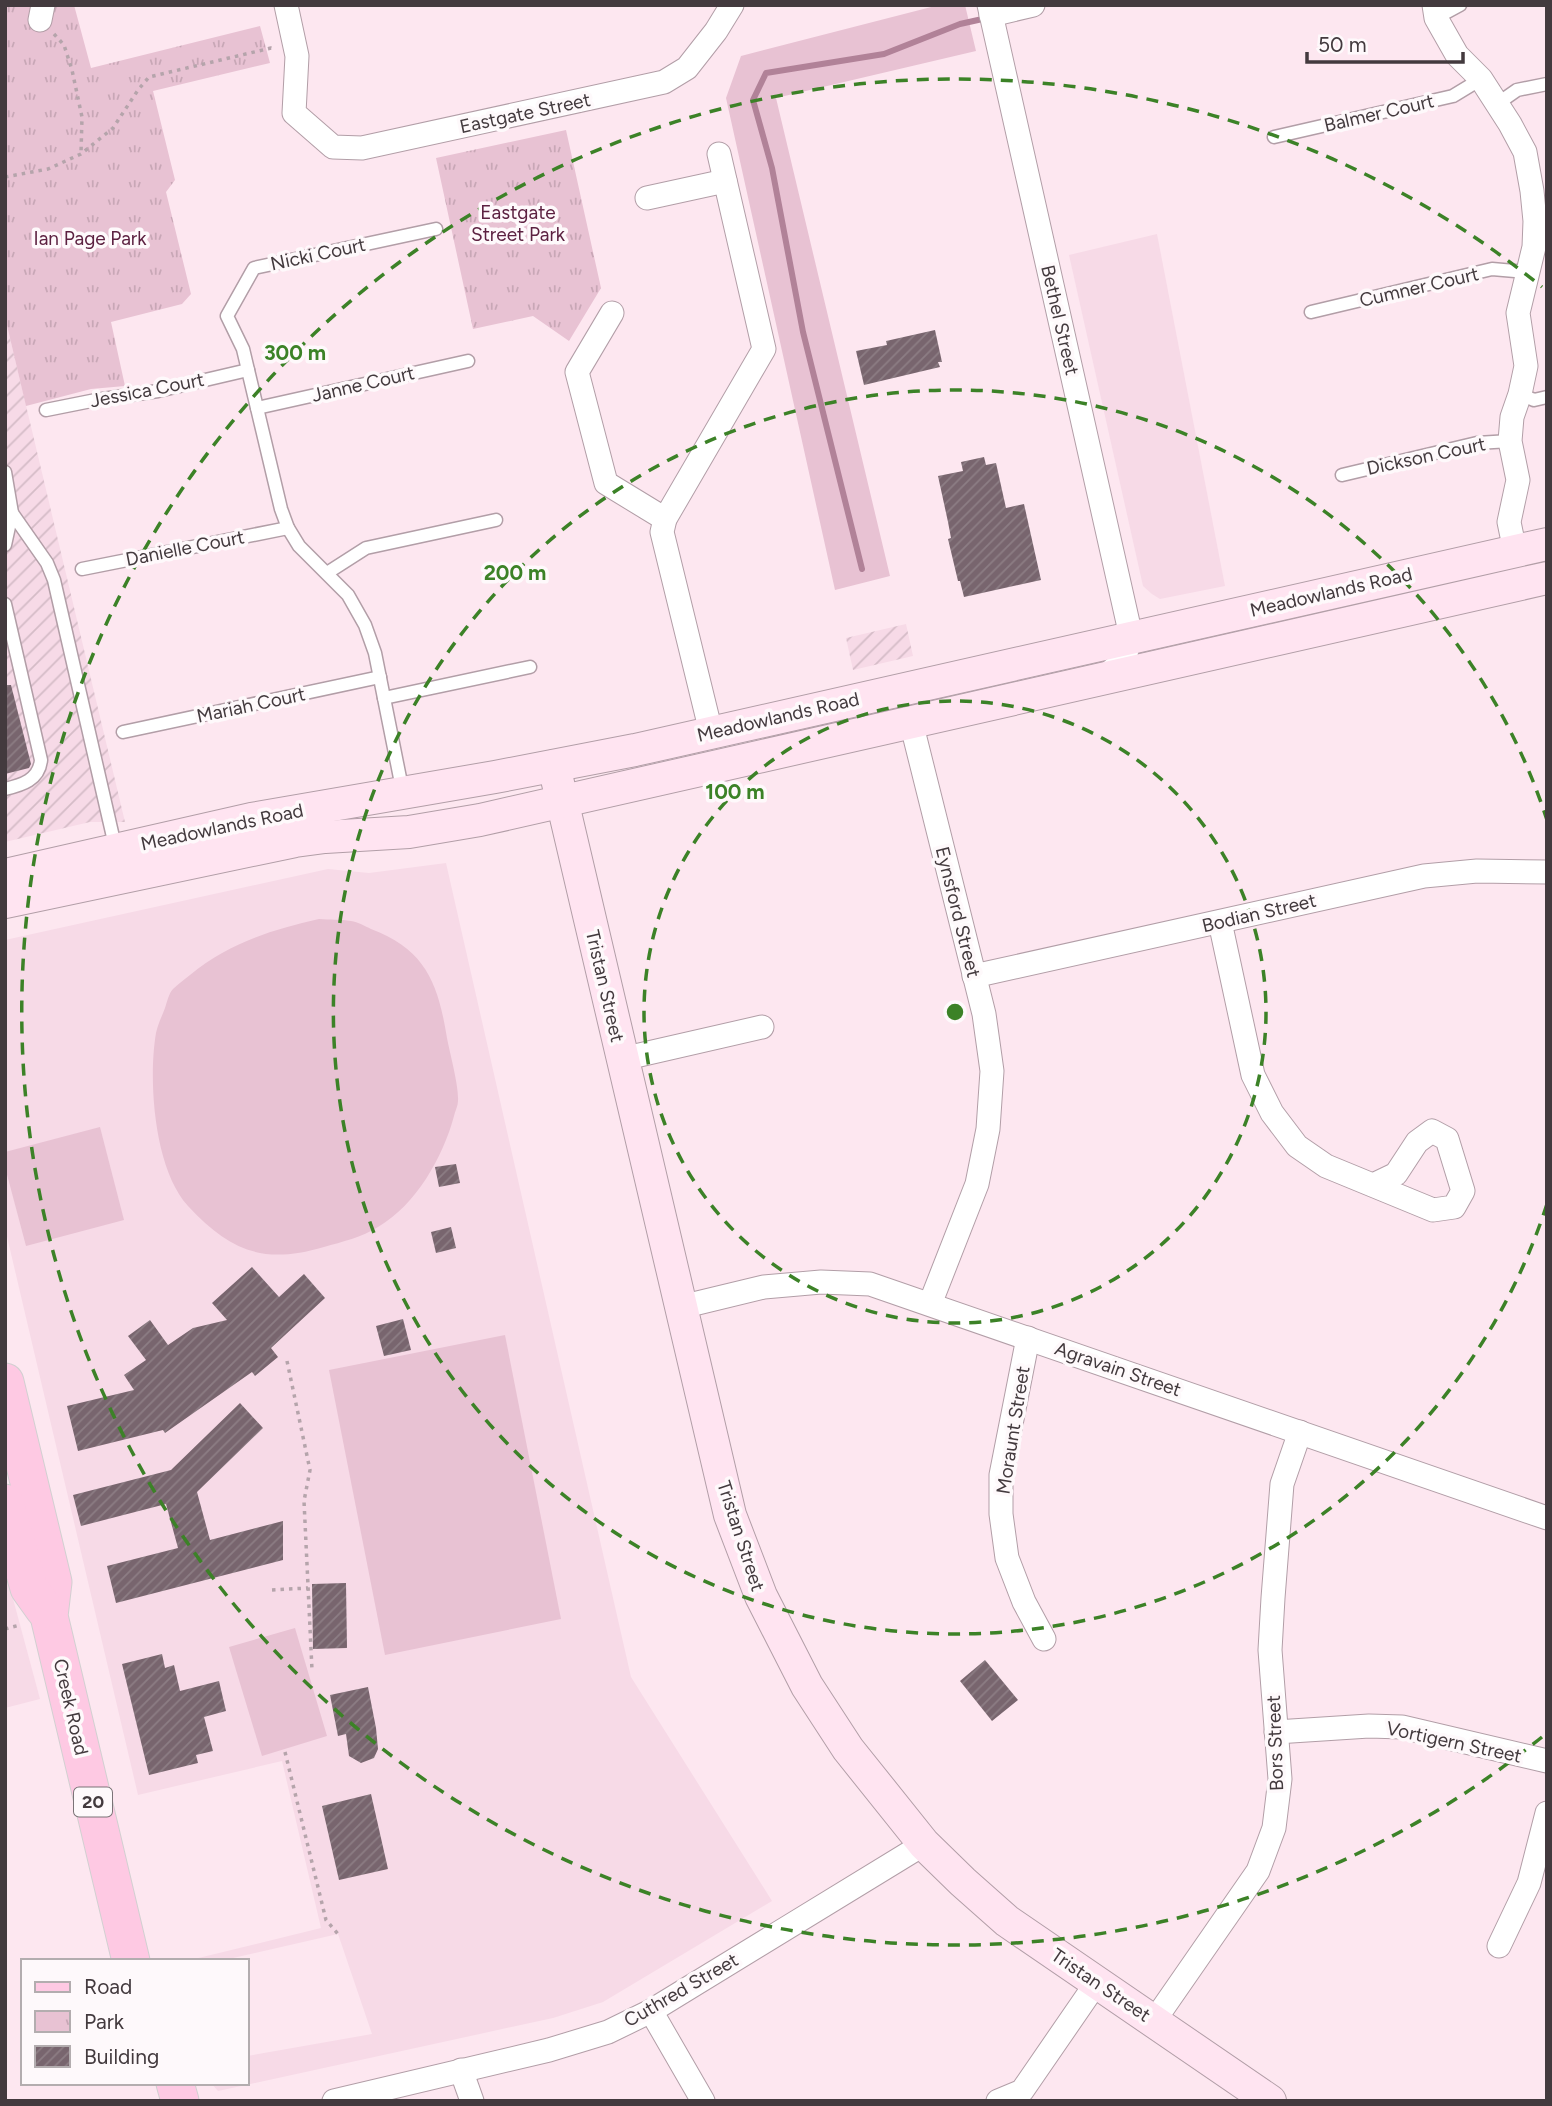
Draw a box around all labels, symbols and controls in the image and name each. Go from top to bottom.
scale bar [1307,21,1463,65]
text: 50 m [1318,32,1367,57]
street label: Eastgate Street [457,88,593,138]
street label: Balmer Court [1322,89,1436,137]
park label: Eastgate Street Park [471,201,566,246]
park label: Ian Page Park [34,227,147,250]
street label: Nicki Court [268,233,368,275]
street label: Cumner Court [1357,262,1481,312]
street label: Bethel Street [1036,263,1084,377]
text: 300 m [264,340,326,365]
street label: Janne Court [309,361,417,407]
street label: Jessica Court [88,368,206,412]
street label: Dickson Court [1364,432,1488,480]
street label: Danielle Court [124,525,246,571]
text: 200 m [484,560,546,585]
street label: Meadowlands Road [1248,562,1414,622]
street label: Mariah Court [195,682,307,728]
street label: Meadowlands Road [695,687,861,747]
text: 100 m [705,779,765,804]
street label: Meadowlands Road [139,799,305,855]
street label: Eynsford Street [931,844,985,980]
street label: Bodian Street [1200,889,1318,937]
street label: Tristan Street [581,928,629,1044]
centre of rings [943,1000,967,1024]
street label: Agravain Street [1052,1337,1184,1401]
street label: Moraunt Street [992,1364,1034,1496]
street label: Tristan Street [712,1478,770,1594]
street label: Creek Road [49,1656,93,1758]
street label: Bors Street [1262,1695,1288,1791]
street label: Vortigern Street [1384,1716,1524,1768]
road number: 20 [74,1788,112,1816]
street label: Tristan Street [1047,1943,1155,2027]
street label: Cuthred Street [620,1948,742,2032]
legend [21,1959,248,2085]
text: Road [84,1974,132,1999]
text: Park [84,2009,125,2034]
text: Building [84,2044,159,2069]

